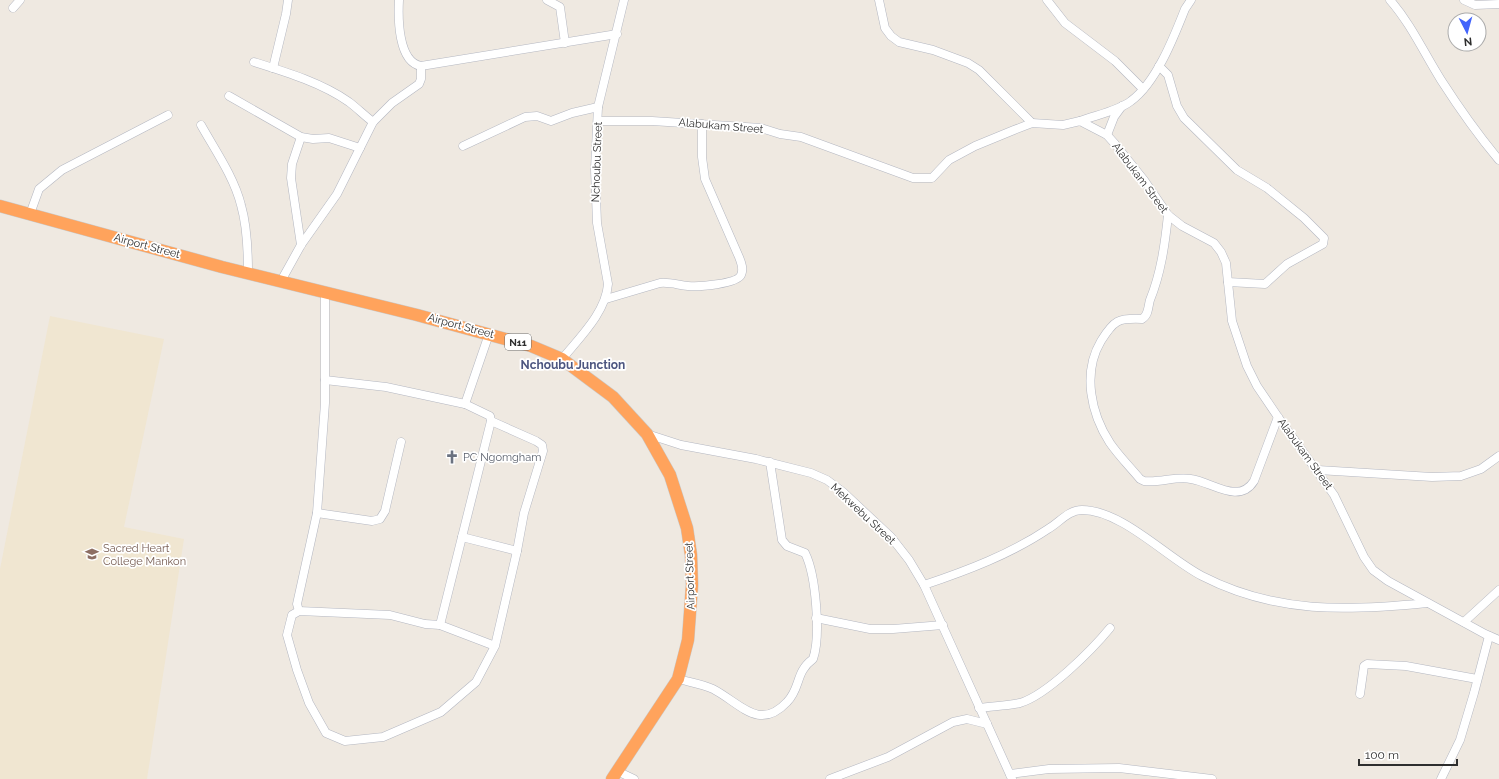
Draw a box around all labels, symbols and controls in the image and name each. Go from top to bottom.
north arrow [1447,12,1487,52]
text: N [1463,35,1473,48]
street label: Alabukam Street [678,116,764,136]
street label: Nchoubu Street [589,121,605,202]
street label: Alabukam Street [1109,140,1171,216]
street label: Airport Street [113,231,182,261]
street label: Airport Street [427,311,496,341]
road number: N11 [505,334,531,350]
district label: Nchoubu Junction [521,358,625,372]
street label: Alabukam Street [1275,416,1335,492]
church icon: PC Ngomgham [444,449,460,465]
place label: PC Ngomgham [463,451,541,464]
street label: Mekwebu Street [828,481,898,547]
place label: Sacred Heart College Mankon [103,542,186,568]
street label: Airport Street [682,542,698,610]
school or university icon: Sacred Heart College Mankon [84,546,100,562]
scale bar [1359,741,1457,767]
text: 100 m [1365,748,1399,762]

